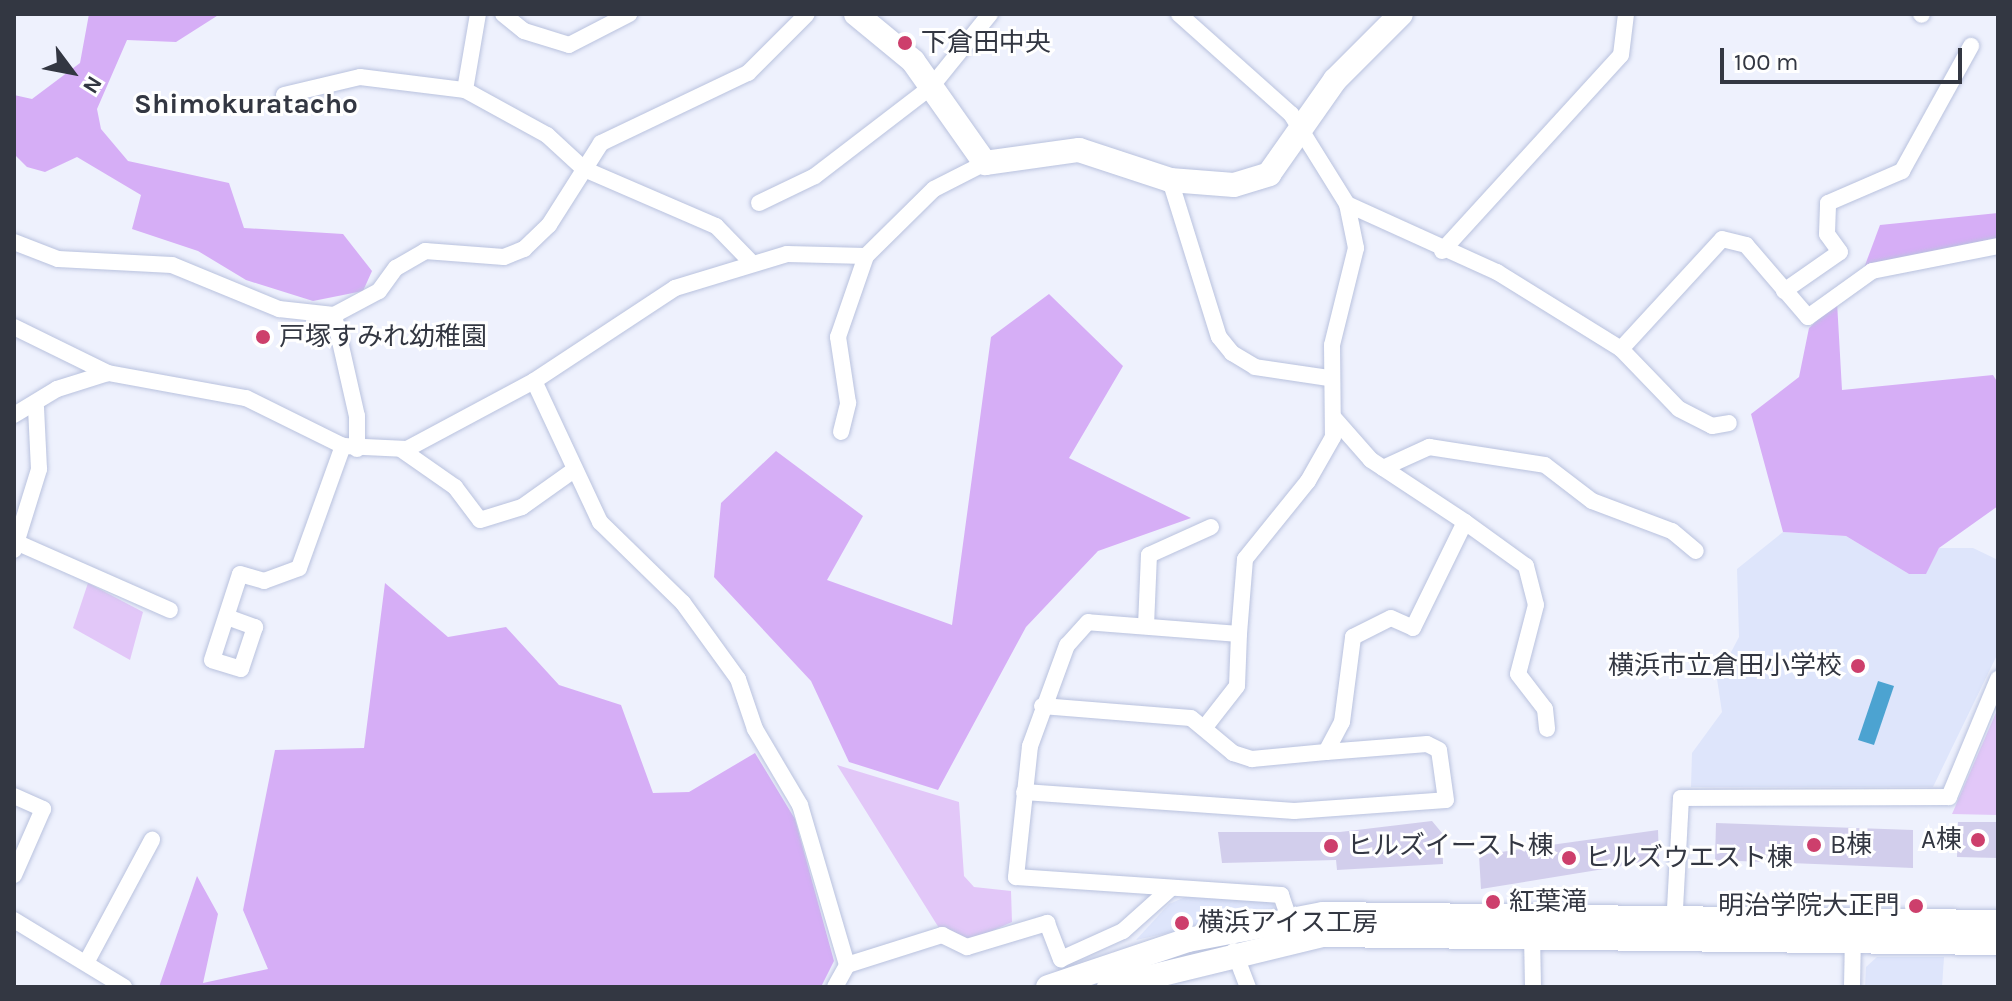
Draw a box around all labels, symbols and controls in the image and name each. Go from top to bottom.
place label: 下倉田中央 [921,27,1051,59]
north arrow [32,32,112,112]
scale bar [1724,32,1966,82]
marker: 下倉田中央 [896,34,914,52]
text: 100 m [1734,48,1799,76]
text: N [77,71,108,98]
district label: Shimokuratacho [134,87,358,121]
place label: 戸塚すみれ幼稚園 [279,321,487,353]
marker: 戸塚すみれ幼稚園 [254,328,272,346]
place label: 横浜市立倉田小学校 [1608,650,1842,682]
marker: 横浜市立倉田小学校 [1849,657,1867,675]
place label: A棟 [1921,824,1962,856]
place label: B棟 [1830,829,1872,861]
place label: ヒルズイースト棟 [1347,830,1555,862]
marker: A棟 [1969,831,1987,849]
marker: B棟 [1805,836,1823,854]
marker: ヒルズイースト棟 [1322,837,1340,855]
place label: ヒルズウエスト棟 [1585,842,1793,874]
marker: ヒルズウエスト棟 [1560,849,1578,867]
place label: 紅葉滝 [1509,886,1587,918]
place label: 明治学院大正門 [1718,890,1900,922]
marker: 紅葉滝 [1484,893,1502,911]
marker: 明治学院大正門 [1907,897,1925,915]
place label: 横浜アイス工房 [1198,907,1380,939]
marker: 横浜アイス工房 [1173,914,1191,932]

